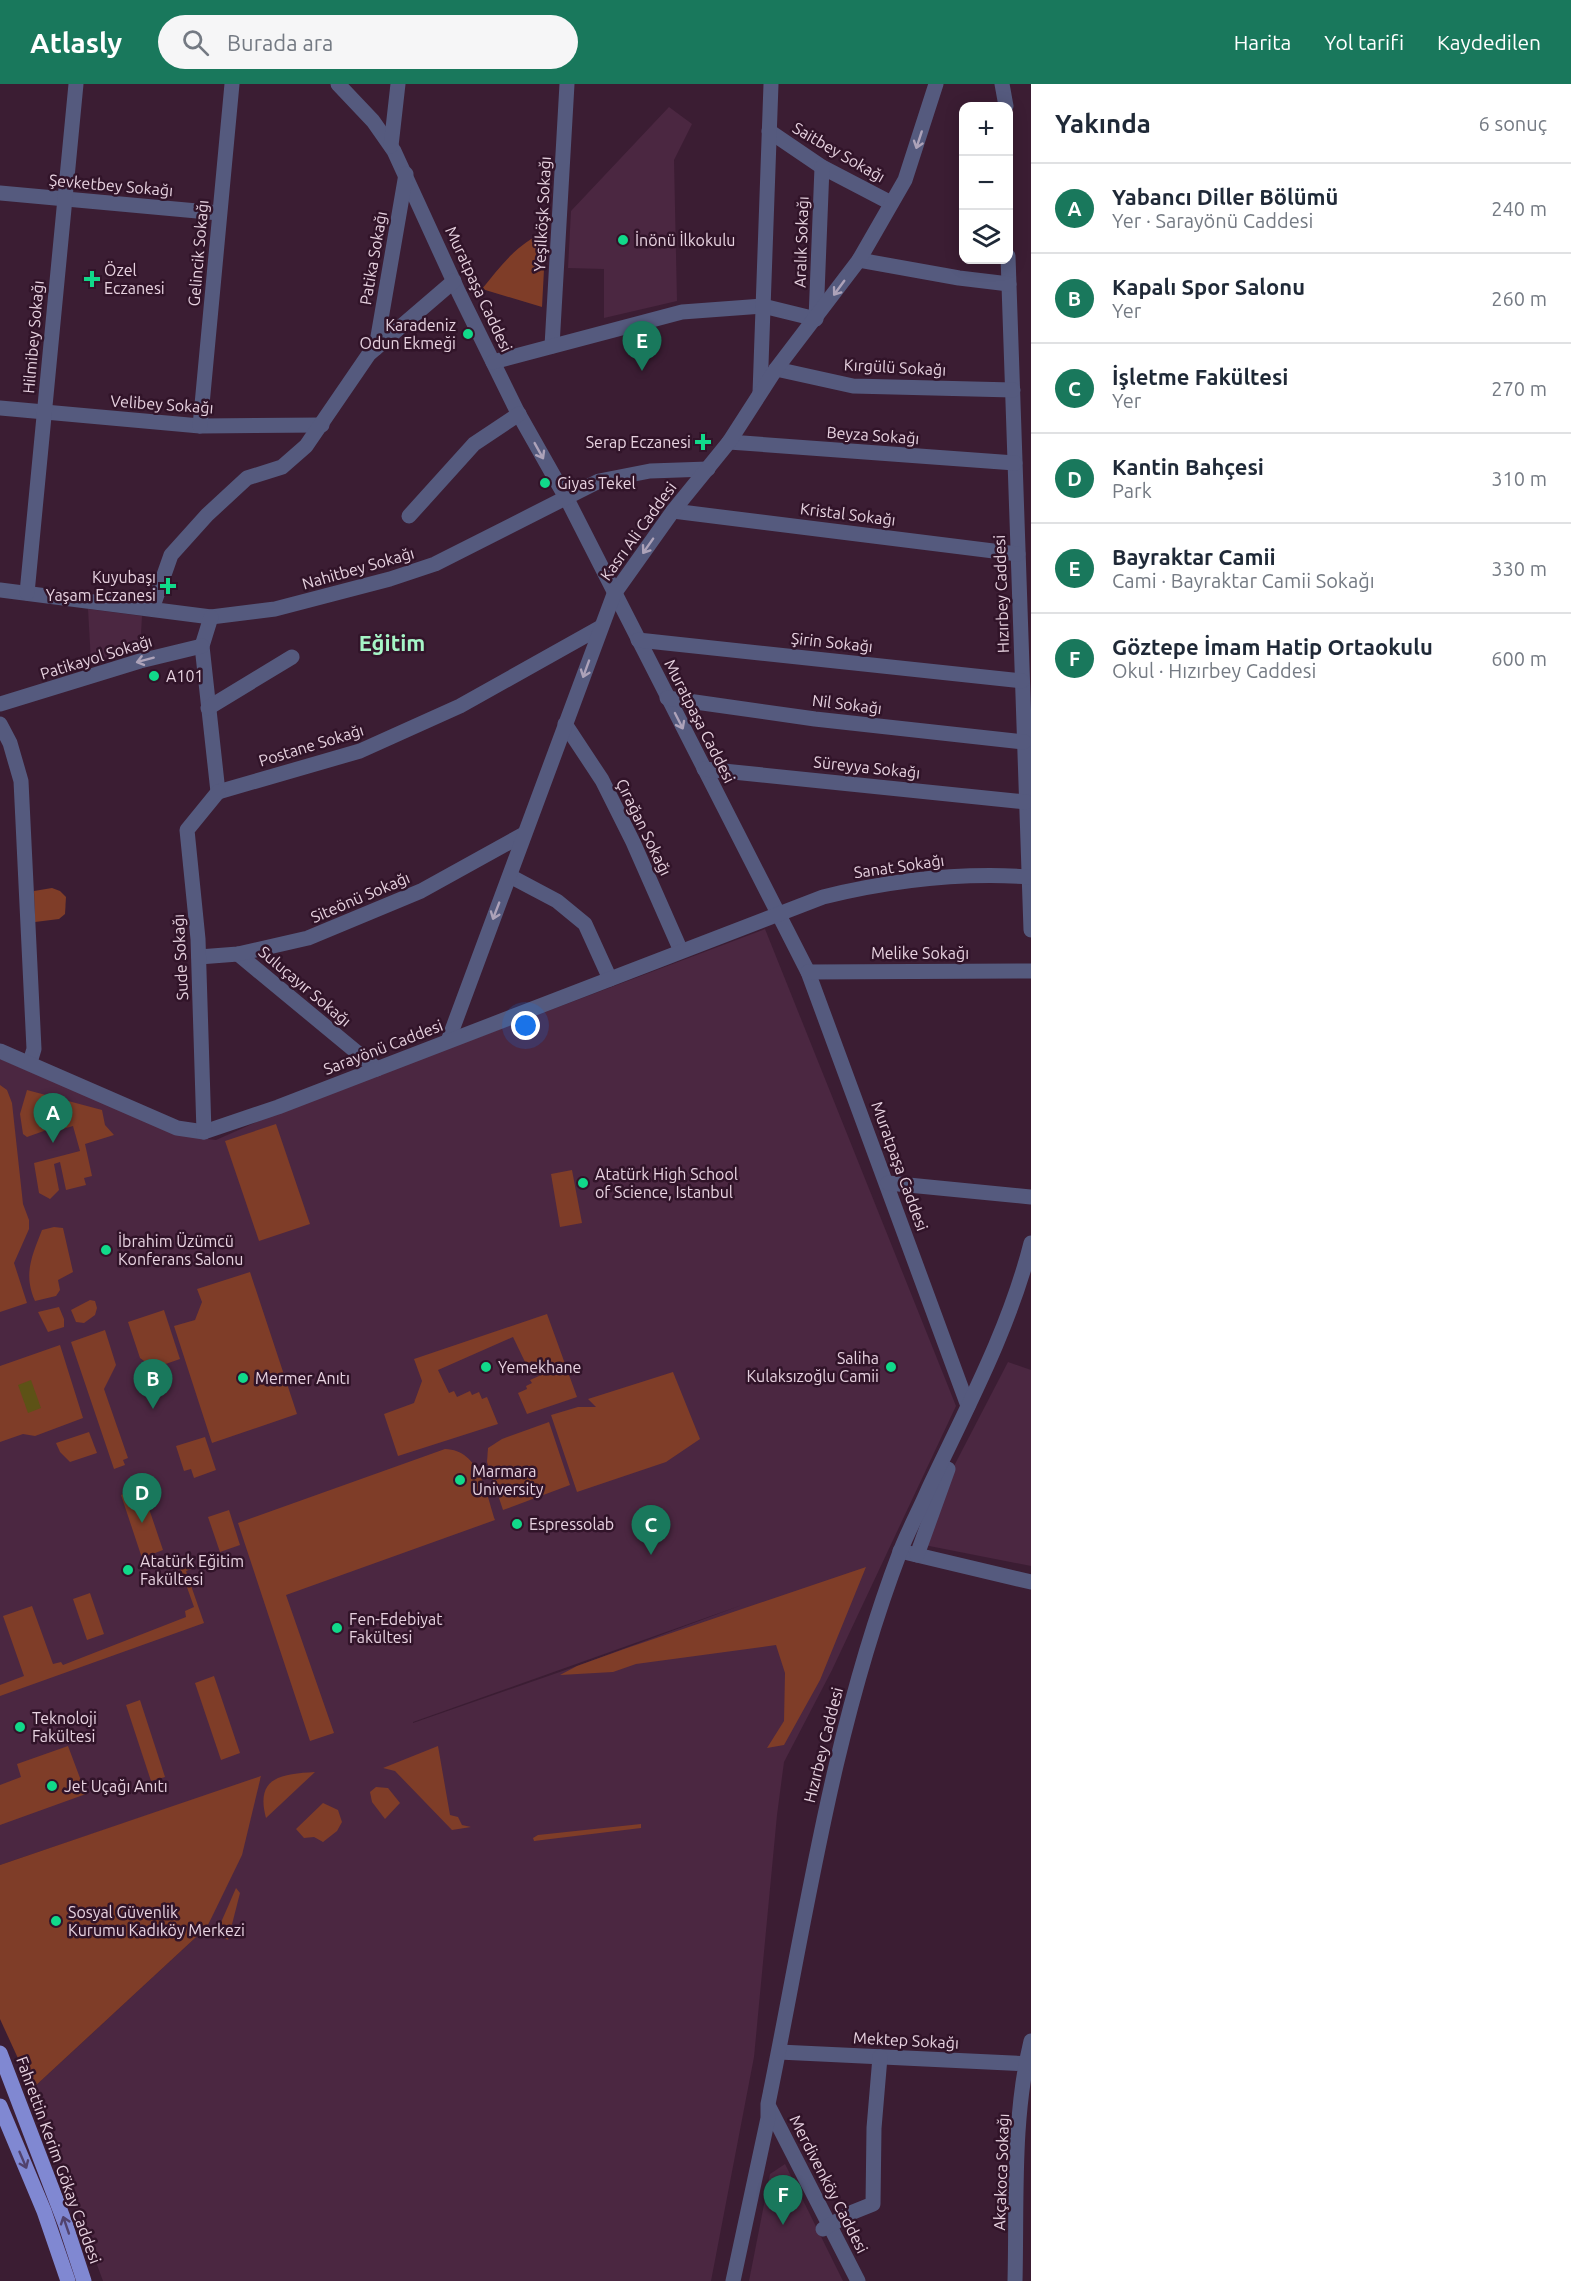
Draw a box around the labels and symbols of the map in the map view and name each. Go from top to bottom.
street label: Saitbey Sokağı [790,118,888,186]
one-way arrow [912,130,923,149]
street label: Yeşilköşk Sokağı [530,156,554,272]
street label: Şevketbey Sokağı [48,171,174,199]
street label: Aralık Sokağı [790,196,812,288]
street label: Gelincik Sokağı [184,199,212,307]
street label: Patika Sokağı [356,210,390,306]
street label: Muratpaşa Caddesi [442,223,516,355]
place label: İnönü İlkokulu [635,231,735,249]
marker: İnönü İlkokulu [616,233,630,247]
place label: Özel Eczanesi [104,261,165,297]
marker: Özel Eczanesi [85,272,99,286]
street label: Hilmibey Sokağı [19,280,47,394]
one-way arrow [832,280,845,296]
place label: Karadeniz Odun Ekmeği [360,316,456,352]
pin: E [622,322,662,371]
marker: Karadeniz Odun Ekmeği [461,327,475,341]
street label: Kırgülü Sokağı [843,355,947,379]
street label: Velibey Sokağı [110,391,214,417]
street label: Beyza Sokağı [826,423,920,447]
place label: Serap Eczanesi [586,433,691,451]
marker: Serap Eczanesi [696,435,710,449]
one-way arrow [533,442,545,459]
place label: Giyas Tekel [557,474,636,492]
marker: Giyas Tekel [538,476,552,490]
street label: Kasrı Ali Caddesi [596,478,680,584]
street label: Kristal Sokağı [799,499,897,529]
street label: Hızırbey Caddesi [990,535,1012,653]
one-way arrow [642,537,654,553]
street label: Nahitbey Sokağı [300,543,416,593]
place label: Kuyubaşı Yaşam Eczanesi [46,568,156,604]
marker: Kuyubaşı Yaşam Eczanesi [161,579,175,593]
street label: Şirin Sokağı [790,629,874,655]
district label: Eğitim [359,630,425,655]
street label: Patikayol Sokağı [38,631,154,683]
one-way arrow [136,654,155,666]
street label: Muratpaşa Caddesi [661,656,739,786]
one-way arrow [580,659,591,678]
place label: A101 [166,667,203,685]
marker: A101 [147,669,161,683]
street label: Nil Sokağı [811,691,883,717]
one-way arrow [674,711,685,729]
street label: Postane Sokağı [256,720,366,770]
street label: Süreyya Sokağı [813,752,921,782]
street label: Çırağan Sokağı [613,776,675,878]
street label: Sanat Sokağı [853,851,945,881]
street label: Siteönü Sokağı [308,868,412,926]
one-way arrow [490,901,501,920]
street label: Sude Sokağı [169,913,191,1001]
street label: Suluçayır Sokağı [255,942,355,1030]
street label: Melike Sokağı [871,944,969,962]
your location [511,1011,540,1040]
street label: Sarayönü Caddesi [321,1016,445,1078]
pin: A [34,1094,72,1143]
street label: Muratpaşa Caddesi [868,1099,932,1233]
place label: Atatürk High School of Science, Istanbul [595,1165,738,1201]
marker: Atatürk High School of Science, Istanbul [576,1176,590,1190]
place label: İbrahim Üzümcü Konferans Salonu [118,1232,243,1268]
marker: İbrahim Üzümcü Konferans Salonu [99,1243,113,1257]
place label: Saliha Kulaksızoğlu Camii [746,1349,879,1385]
place label: Yemekhane [498,1358,581,1376]
pin: B [134,1360,172,1409]
marker: Yemekhane [479,1360,493,1374]
marker: Saliha Kulaksızoğlu Camii [884,1360,898,1374]
place label: Mermer Anıtı [255,1369,350,1387]
marker: Mermer Anıtı [236,1371,250,1385]
place label: Marmara University [472,1462,544,1498]
marker: Marmara University [453,1473,467,1487]
pin: D [122,1474,162,1523]
pin: C [632,1506,670,1555]
place label: Espressolab [529,1515,614,1533]
marker: Espressolab [510,1517,524,1531]
place label: Atatürk Eğitim Fakültesi [140,1552,244,1588]
marker: Atatürk Eğitim Fakültesi [121,1563,135,1577]
place label: Fen-Edebiyat Fakültesi [349,1610,443,1646]
marker: Fen-Edebiyat Fakültesi [330,1621,344,1635]
street label: Hızırbey Caddesi [800,1685,846,1805]
place label: Teknoloji Fakültesi [32,1709,97,1745]
marker: Teknoloji Fakültesi [13,1720,27,1734]
place label: Jet Uçağı Anıtı [64,1777,168,1795]
marker: Jet Uçağı Anıtı [45,1779,59,1793]
place label: Sosyal Güvenlik Kurumu Kadıköy Merkezi [68,1903,245,1939]
marker: Sosyal Güvenlik Kurumu Kadıköy Merkezi [49,1914,63,1928]
street label: Mektep Sokağı [853,2028,959,2052]
street label: Fahrettin Kerim Gökay Caddesi [13,2054,105,2266]
street label: Merdivenköy Caddesi [786,2112,872,2256]
street label: Akçakoca Sokağı [990,2113,1012,2231]
one-way arrow [17,2150,29,2168]
pin: F [764,2176,802,2225]
one-way arrow [59,2217,70,2235]

